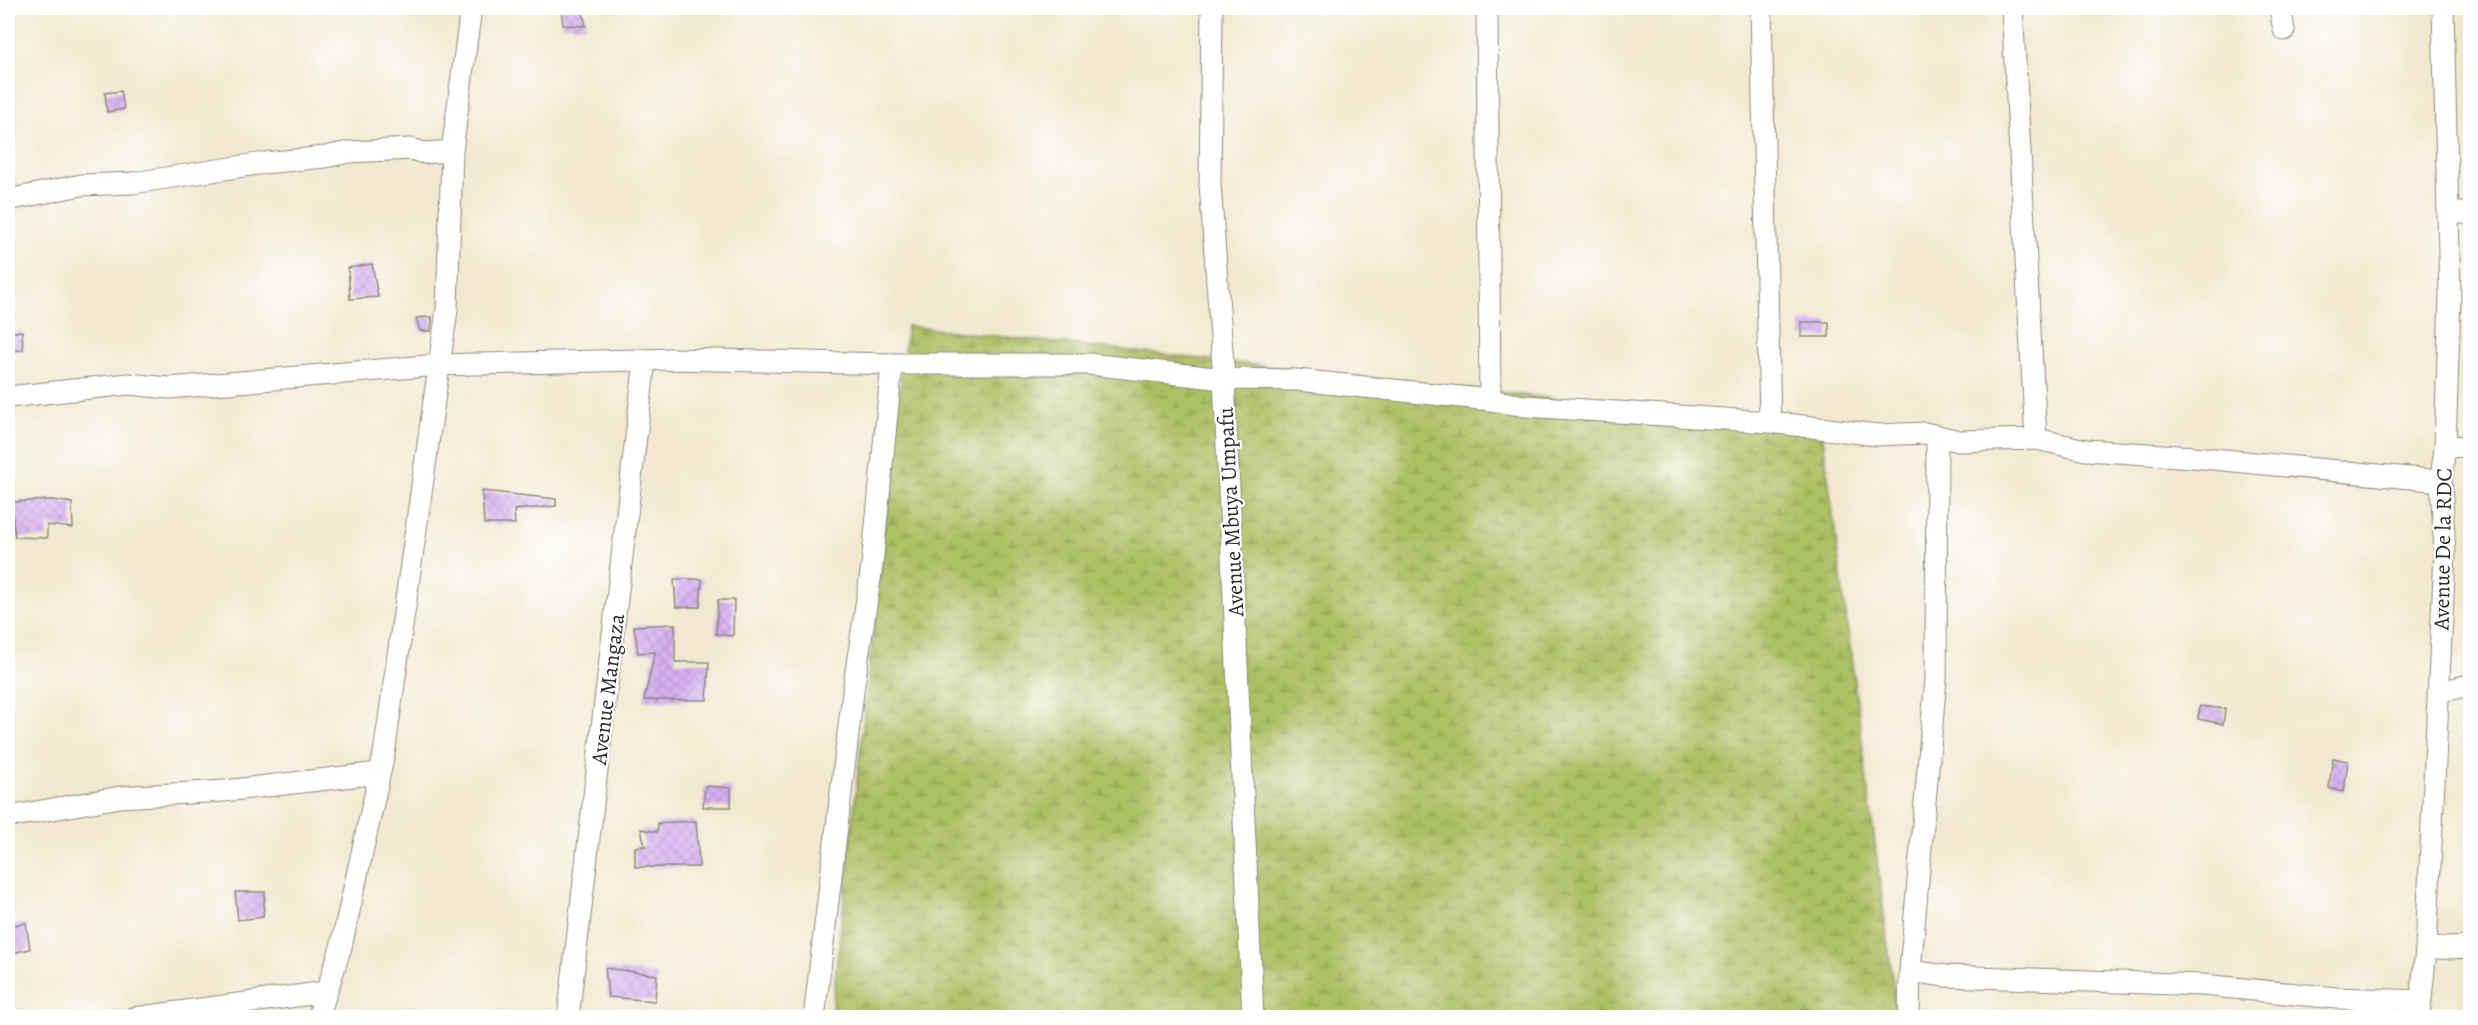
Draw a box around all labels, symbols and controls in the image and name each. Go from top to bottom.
street label: Avenue Mbuya Umpafu [1211,406,1252,618]
street label: Avenue De la RDC [2427,468,2459,631]
street label: Avenue Mangaza [584,611,632,767]

